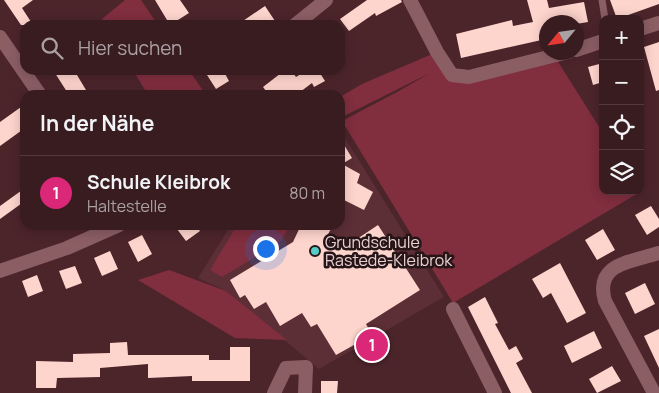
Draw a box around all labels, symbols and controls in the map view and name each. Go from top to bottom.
north arrow [539,15,584,60]
map controls [599,15,644,195]
button: + [599,15,644,60]
search box [20,20,345,75]
icon: search [38,34,66,62]
text: Hier suchen [78,35,182,61]
button: − [599,60,644,105]
button: locate [599,105,644,150]
text: In der Nähe [40,109,154,137]
button: layers [599,150,644,195]
text: Schule Kleibrok [87,169,230,195]
text: 1 [52,182,60,204]
text: 80 m [289,182,325,204]
text: Haltestelle [87,195,167,217]
place label: Grundschule Rastede-Kleibrok [325,231,453,271]
your location [253,236,279,262]
marker: Grundschule Rastede-Kleibrok [309,245,321,257]
pin: 1 [356,326,388,364]

